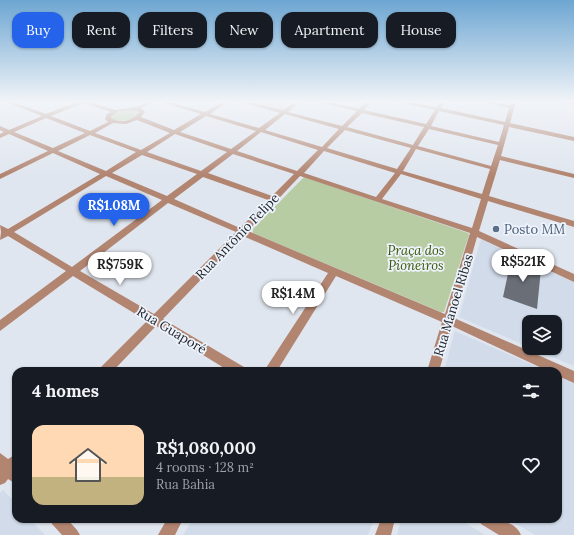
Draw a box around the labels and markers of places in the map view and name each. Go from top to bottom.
pin: R$1.08M [77,193,151,227]
place label: Posto MM [504,221,565,238]
marker: Posto MM [491,224,501,234]
pin: R$521K [490,249,556,283]
pin: R$759K [87,252,153,286]
pin: R$1.4M [260,281,326,315]

